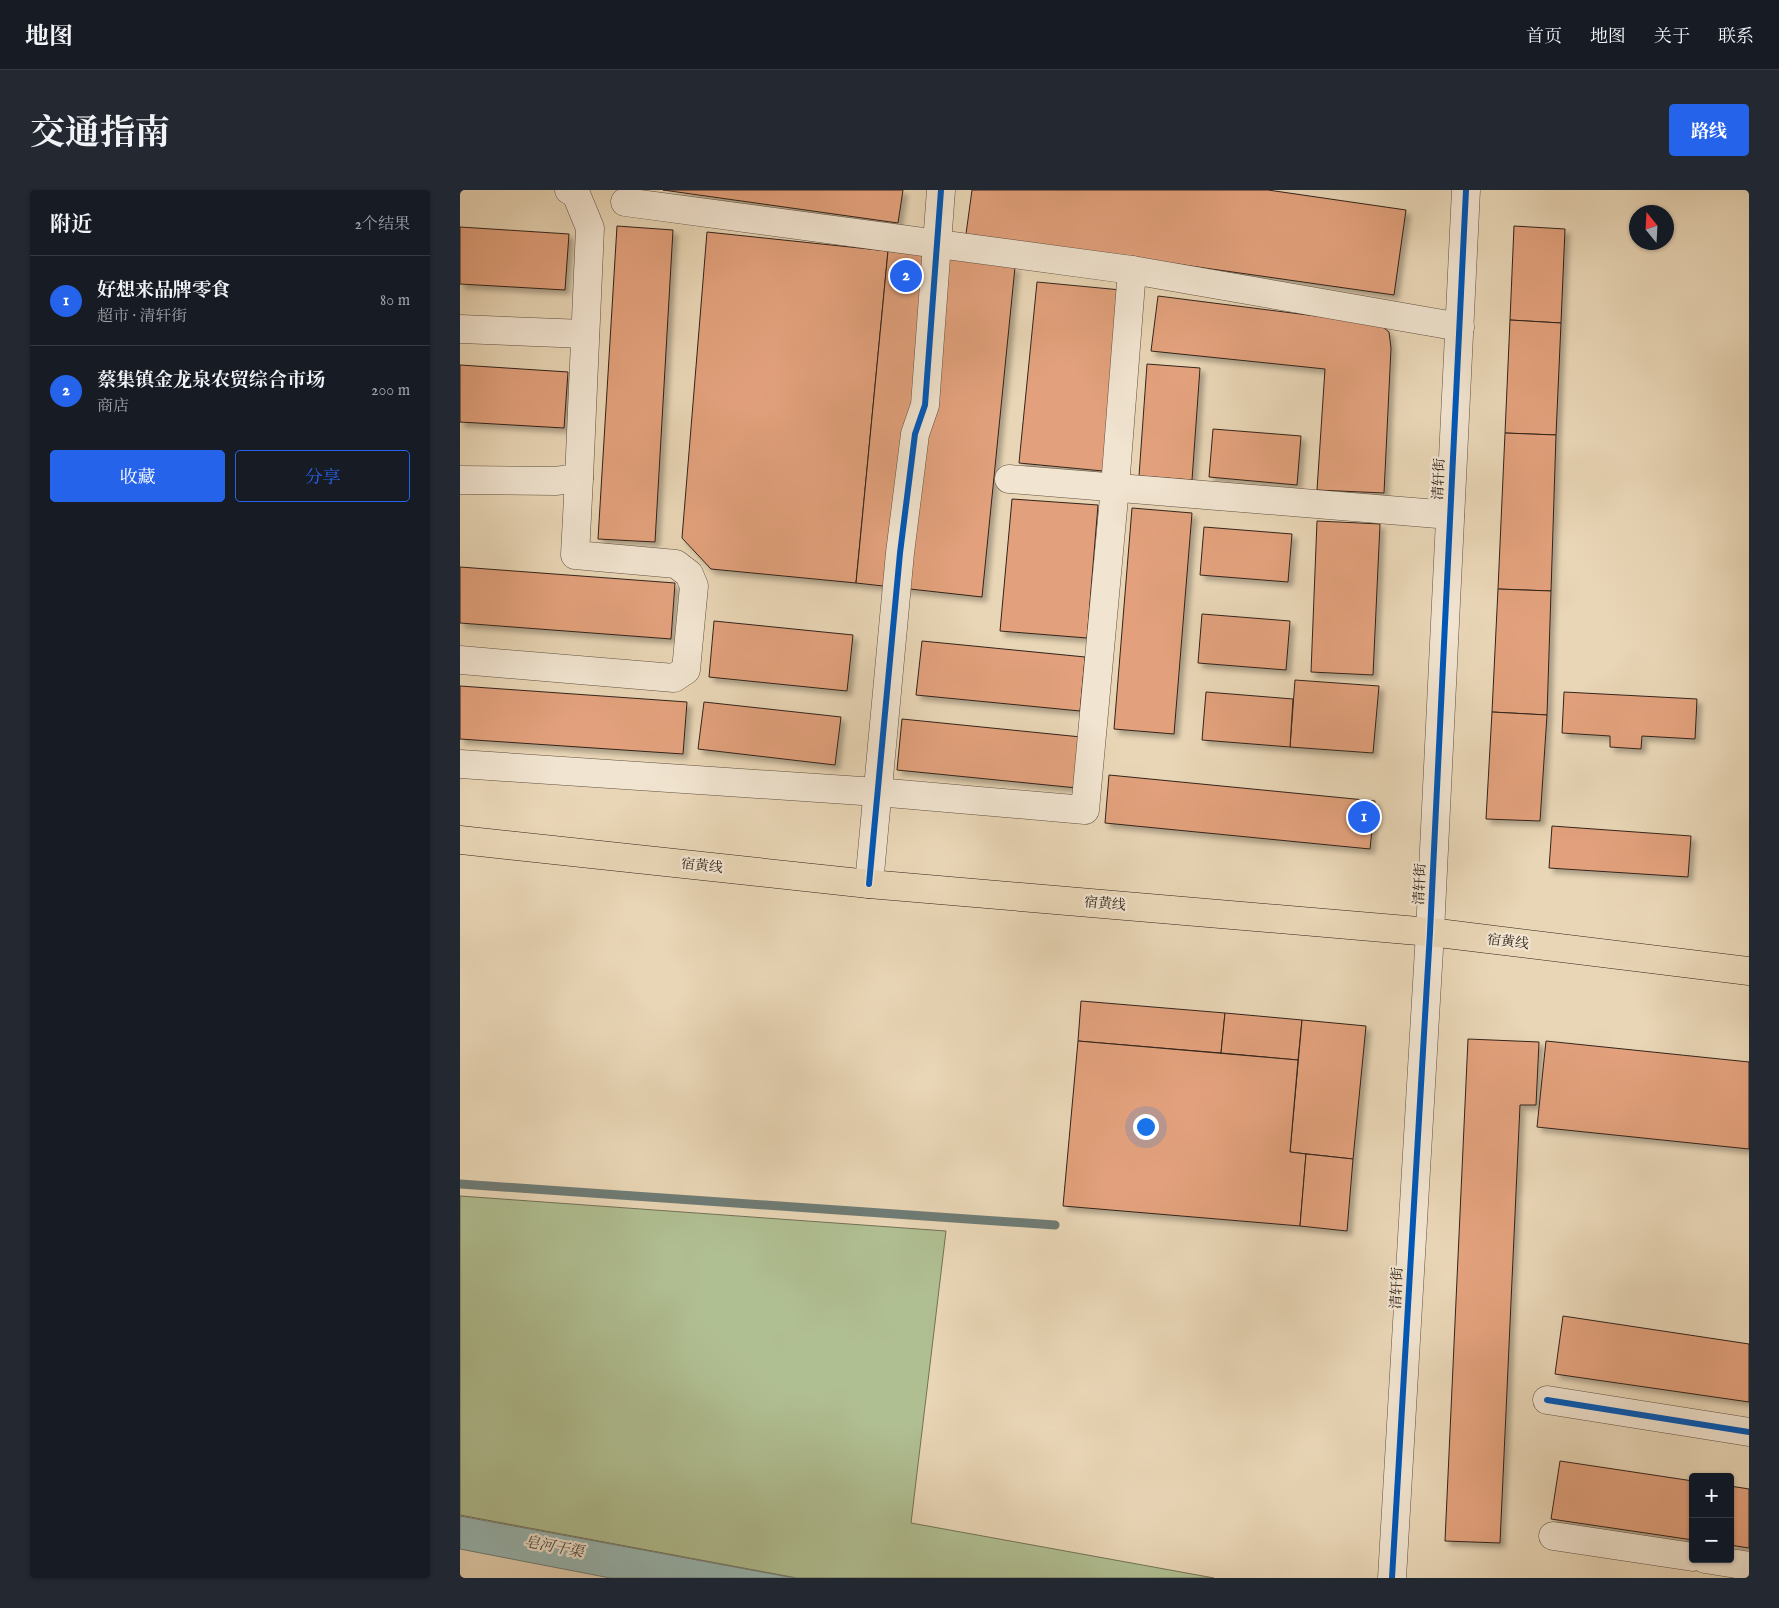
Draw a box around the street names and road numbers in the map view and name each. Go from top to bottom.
street label: 清轩街 [1429,458,1449,500]
street label: 宿黄线 [680,855,724,877]
street label: 清轩街 [1410,863,1430,905]
street label: 宿黄线 [1083,893,1127,915]
street label: 宿黄线 [1486,931,1530,953]
street label: 清轩街 [1387,1267,1407,1309]

